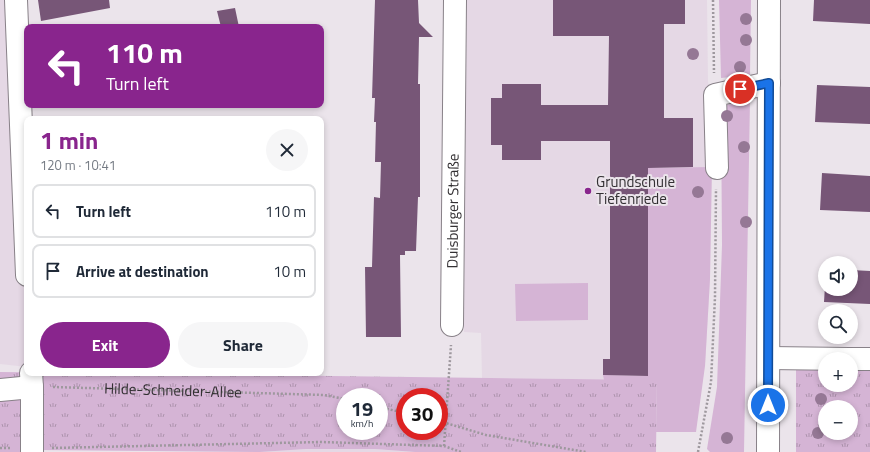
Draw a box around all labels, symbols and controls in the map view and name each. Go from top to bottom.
text: 110 m [106,31,183,74]
icon: left [40,40,92,92]
text: Turn left [106,70,169,97]
pin [723,72,757,106]
icon: arrive [729,78,751,100]
text: 1 min [40,122,98,158]
button: close [266,129,308,171]
street label: Duisburger Straße [441,153,465,269]
text: 120 m · 10:41 [40,155,116,175]
place label: Grundschule Tiefenriede [596,170,675,210]
marker: Grundschule Tiefenriede [583,186,593,196]
icon: left [42,200,64,222]
text: Turn left [76,200,131,223]
text: 110 m [265,200,306,223]
map controls [818,256,858,440]
button: sound [818,256,858,296]
icon: arrive [42,260,64,282]
text: Arrive at destination [76,260,209,283]
text: 10 m [273,260,306,283]
button: search [818,304,858,344]
button: Exit [40,322,170,368]
button: Share [178,322,308,368]
button: + [818,352,858,392]
street label: Hilde-Schneider-Allee [104,377,242,404]
position arrow [747,384,789,426]
speed limit sign: 30 [396,388,448,440]
text: 19 [351,393,373,424]
button: − [818,400,858,440]
text: km/h [351,416,373,431]

